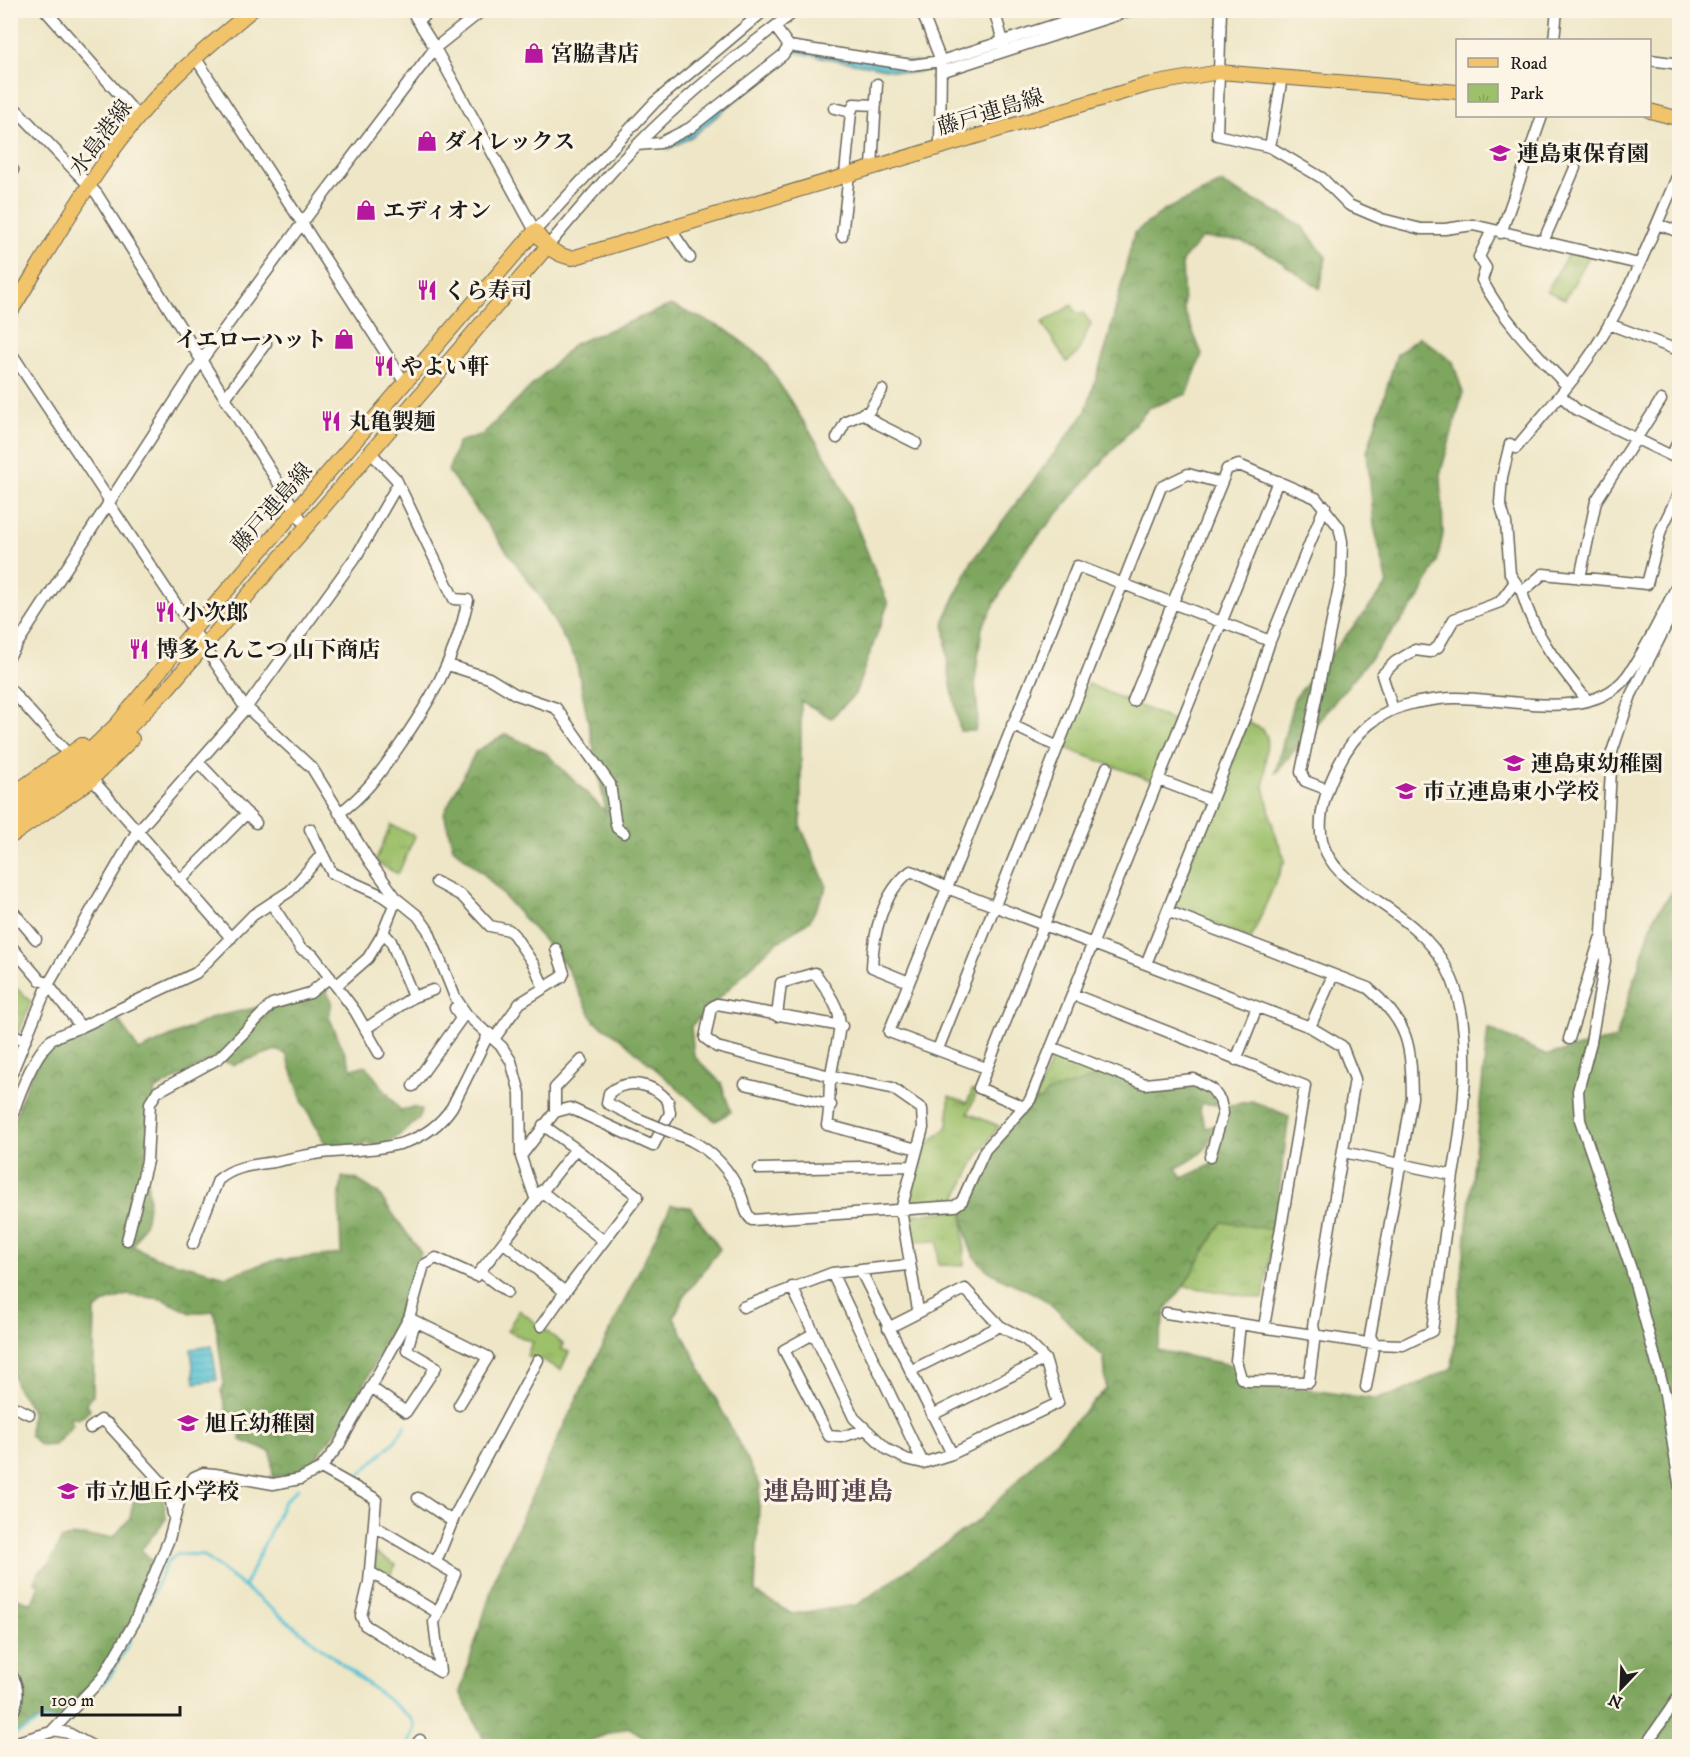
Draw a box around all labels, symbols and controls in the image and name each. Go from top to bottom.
legend [1456,39,1651,117]
shop icon: 宮脇書店 [522,41,546,65]
place label: 宮脇書店 [551,41,639,68]
text: Road [1510,53,1547,75]
street label: 藤戸連島線 [934,83,1047,141]
text: Park [1510,83,1544,105]
street label: 水島港線 [64,95,138,181]
shop icon: ダイレックス [415,129,439,153]
place label: ダイレックス [444,129,575,156]
school or university icon: 連島東保育園 [1488,141,1512,165]
place label: 連島東保育園 [1517,141,1649,168]
shop icon: エディオン [354,198,378,222]
place label: エディオン [383,198,491,225]
restaurant icon: くら寿司 [415,278,439,302]
place label: くら寿司 [444,278,532,305]
place label: イエローハット [175,327,327,354]
shop icon: イエローハット [332,327,356,351]
restaurant icon: やよい軒 [372,354,396,378]
place label: やよい軒 [401,354,489,381]
restaurant icon: 丸亀製麺 [319,409,343,433]
place label: 丸亀製麺 [348,409,436,436]
street label: 藤戸連島線 [226,458,318,558]
restaurant icon: 小次郎 [153,600,177,624]
place label: 小次郎 [182,600,248,627]
restaurant icon: 博多とんこつ 山下商店 [127,637,151,661]
place label: 博多とんこつ 山下商店 [156,637,380,664]
school or university icon: 連島東幼稚園 [1502,751,1526,775]
place label: 連島東幼稚園 [1531,751,1663,778]
school or university icon: 市立連島東小学校 [1394,779,1418,803]
place label: 市立連島東小学校 [1423,779,1599,806]
school or university icon: 旭丘幼稚園 [176,1411,200,1435]
place label: 旭丘幼稚園 [205,1411,315,1438]
district label: 連島町連島 [763,1476,893,1509]
school or university icon: 市立旭丘小学校 [56,1479,80,1503]
place label: 市立旭丘小学校 [85,1479,239,1506]
north arrow [1591,1658,1651,1718]
scale bar [42,1679,180,1717]
text: N [1606,1689,1625,1713]
text: 100 m [51,1690,94,1712]

